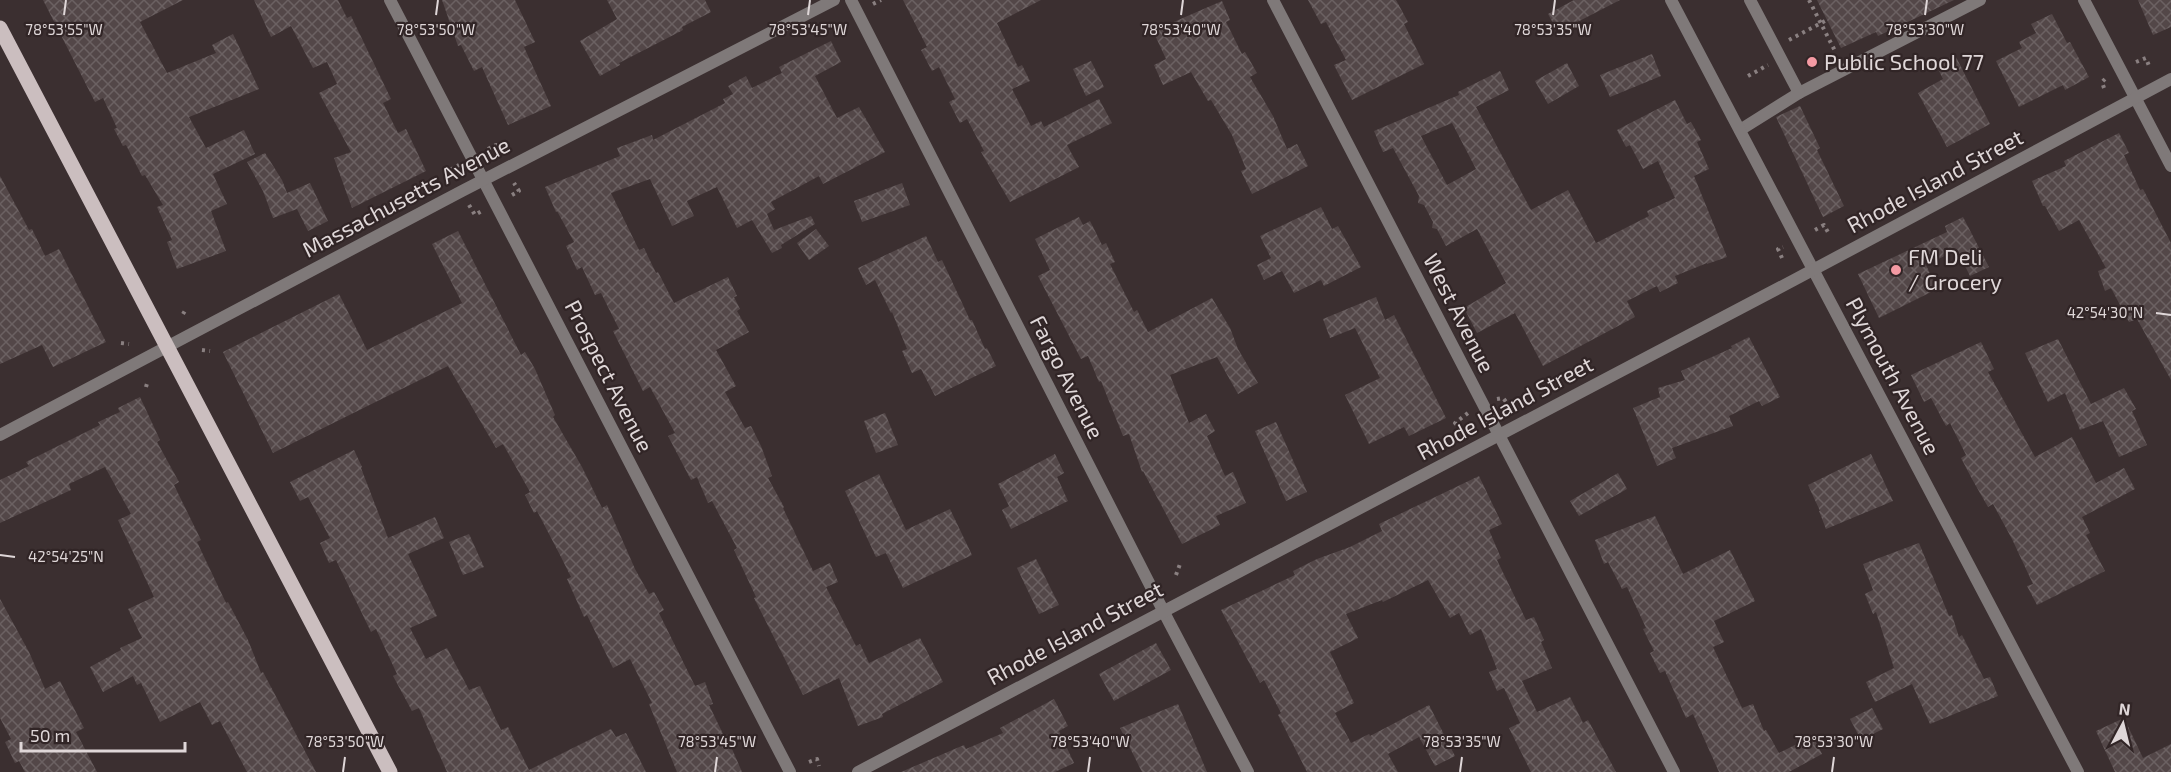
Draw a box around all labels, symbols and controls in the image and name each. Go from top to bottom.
text: 78°53'55"W [25,20,103,38]
text: 78°53'50"W [397,20,475,38]
text: 78°53'45"W [769,20,847,38]
text: 78°53'40"W [1141,20,1221,38]
text: 78°53'35"W [1514,20,1592,38]
text: 78°53'30"W [1886,20,1964,38]
place label: Public School 77 [1824,48,1984,74]
marker: Public School 77 [1805,55,1819,69]
street label: Rhode Island Street [1842,123,2027,237]
street label: Massachusetts Avenue [297,130,514,262]
place label: FM Deli / Grocery [1908,243,2002,294]
street label: West Avenue [1419,249,1501,376]
marker: FM Deli / Grocery [1889,263,1903,277]
street label: Plymouth Avenue [1842,293,1946,459]
street label: Prospect Avenue [560,295,659,456]
text: 42°54'30"N [2067,303,2143,321]
street label: Fargo Avenue [1026,311,1110,443]
street label: Rhode Island Street [1412,350,1597,464]
text: 42°54'25"N [28,547,104,565]
street label: Rhode Island Street [982,575,1167,689]
north arrow [2093,694,2153,754]
text: N [2118,698,2132,719]
scale bar [21,715,184,753]
text: 50 m [30,724,70,746]
text: 78°53'50"W [306,732,384,750]
text: 78°53'45"W [678,732,756,750]
text: 78°53'40"W [1050,732,1130,750]
text: 78°53'35"W [1423,732,1501,750]
text: 78°53'30"W [1795,732,1873,750]

